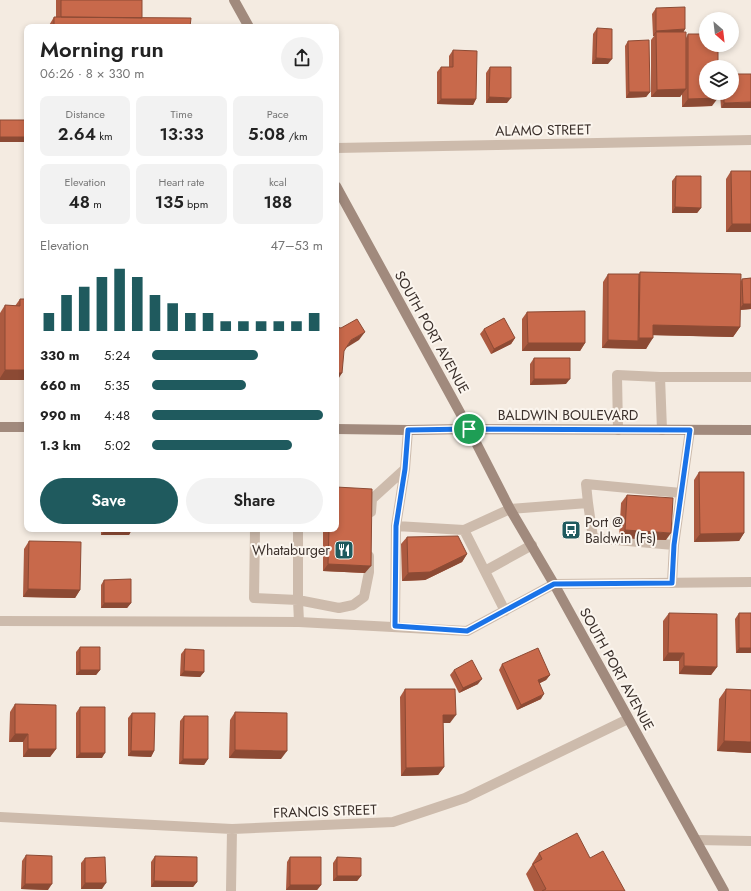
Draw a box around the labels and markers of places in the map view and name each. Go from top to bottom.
pin [452,412,486,446]
place label: Port @ Baldwin (Fs) [585,512,656,548]
bus stop icon: Port @ Baldwin (Fs) [560,519,582,541]
restaurant icon: Whataburger [333,539,355,561]
place label: Whataburger [252,540,330,560]

